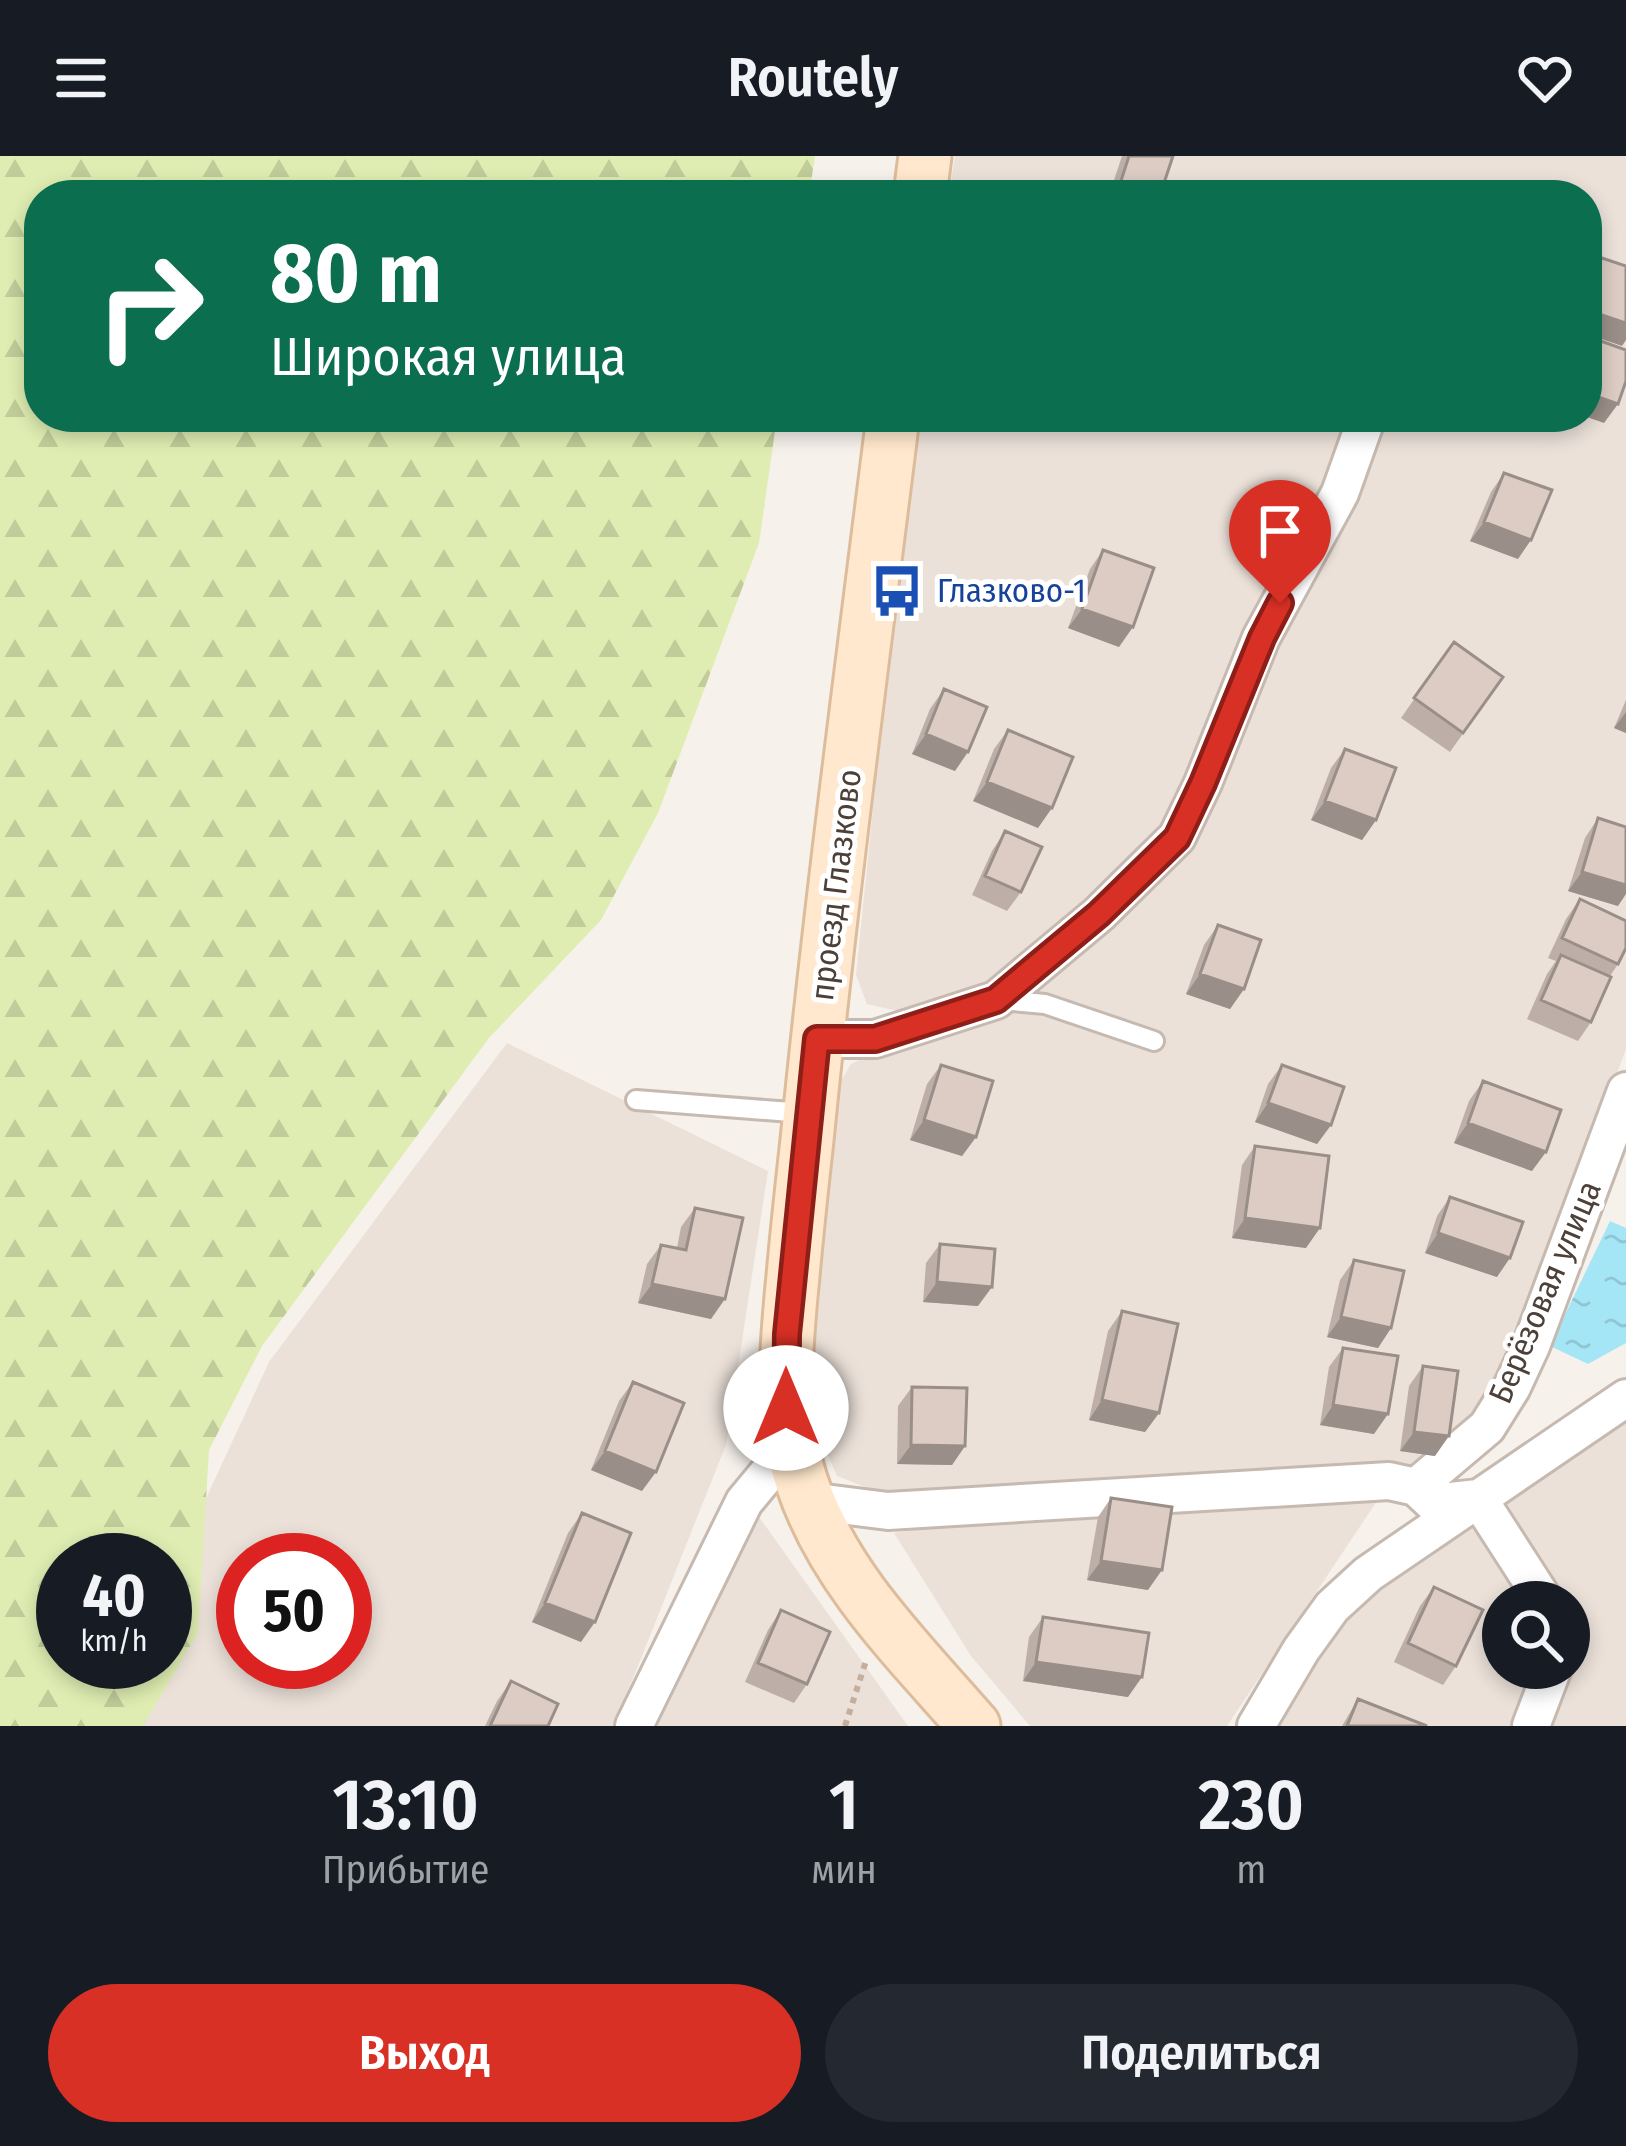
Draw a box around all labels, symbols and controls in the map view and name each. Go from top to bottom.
icon: menu [48,45,114,111]
icon: heart [1512,45,1578,111]
text: Routely [728,46,898,110]
text: 80 m [270,223,442,324]
icon: right [72,228,228,384]
text: Широкая улица [270,325,626,389]
pin [1229,480,1331,603]
icon: arrive [1247,498,1313,564]
bus stop icon: Глазково-1 [868,562,926,620]
place label: Глазково-1 [937,571,1086,611]
street label: проезд Глазково [802,767,870,1003]
street label: Берёзовая улица [1480,1175,1610,1409]
position arrow [723,1345,849,1471]
speed limit sign: 50 [216,1533,372,1689]
text: 40 [82,1560,146,1632]
map controls [1482,1581,1590,1689]
button: search [1482,1581,1590,1689]
text: km/h [81,1623,147,1659]
text: 13:10 [333,1762,479,1848]
text: 1 [829,1762,859,1848]
text: 230 [1199,1762,1304,1848]
text: Прибытие [322,1847,489,1893]
text: мин [811,1847,877,1893]
text: m [1236,1847,1266,1893]
button: Выход [48,1984,801,2122]
button: Поделиться [825,1984,1578,2122]

